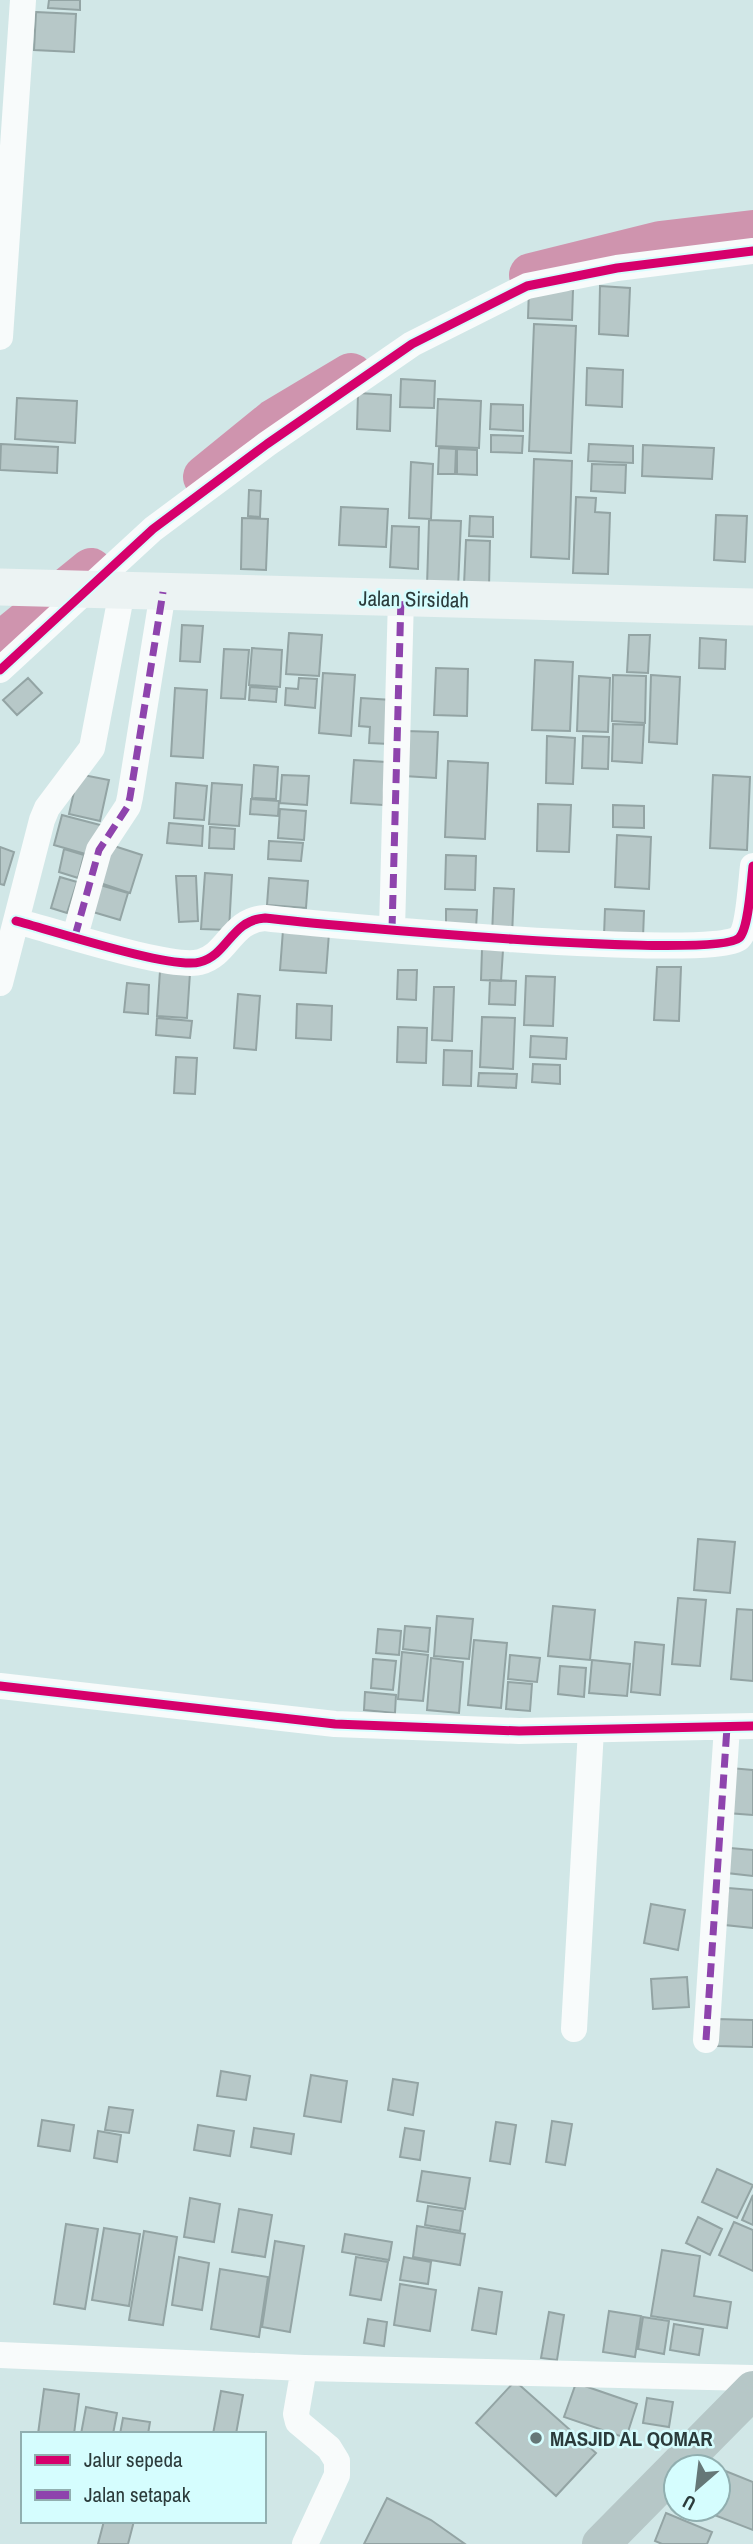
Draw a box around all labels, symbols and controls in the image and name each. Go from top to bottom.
street label: Jalan Sirsidah [359,584,469,614]
place label: MASJID AL QOMAR [550,2424,713,2453]
marker: MASJID AL QOMAR [528,2430,544,2446]
legend [21,2432,266,2523]
text: Jalur sepeda [84,2445,183,2474]
north arrow [662,2453,732,2523]
text: Jalan setapak [84,2480,191,2509]
text: U [678,2489,700,2517]

